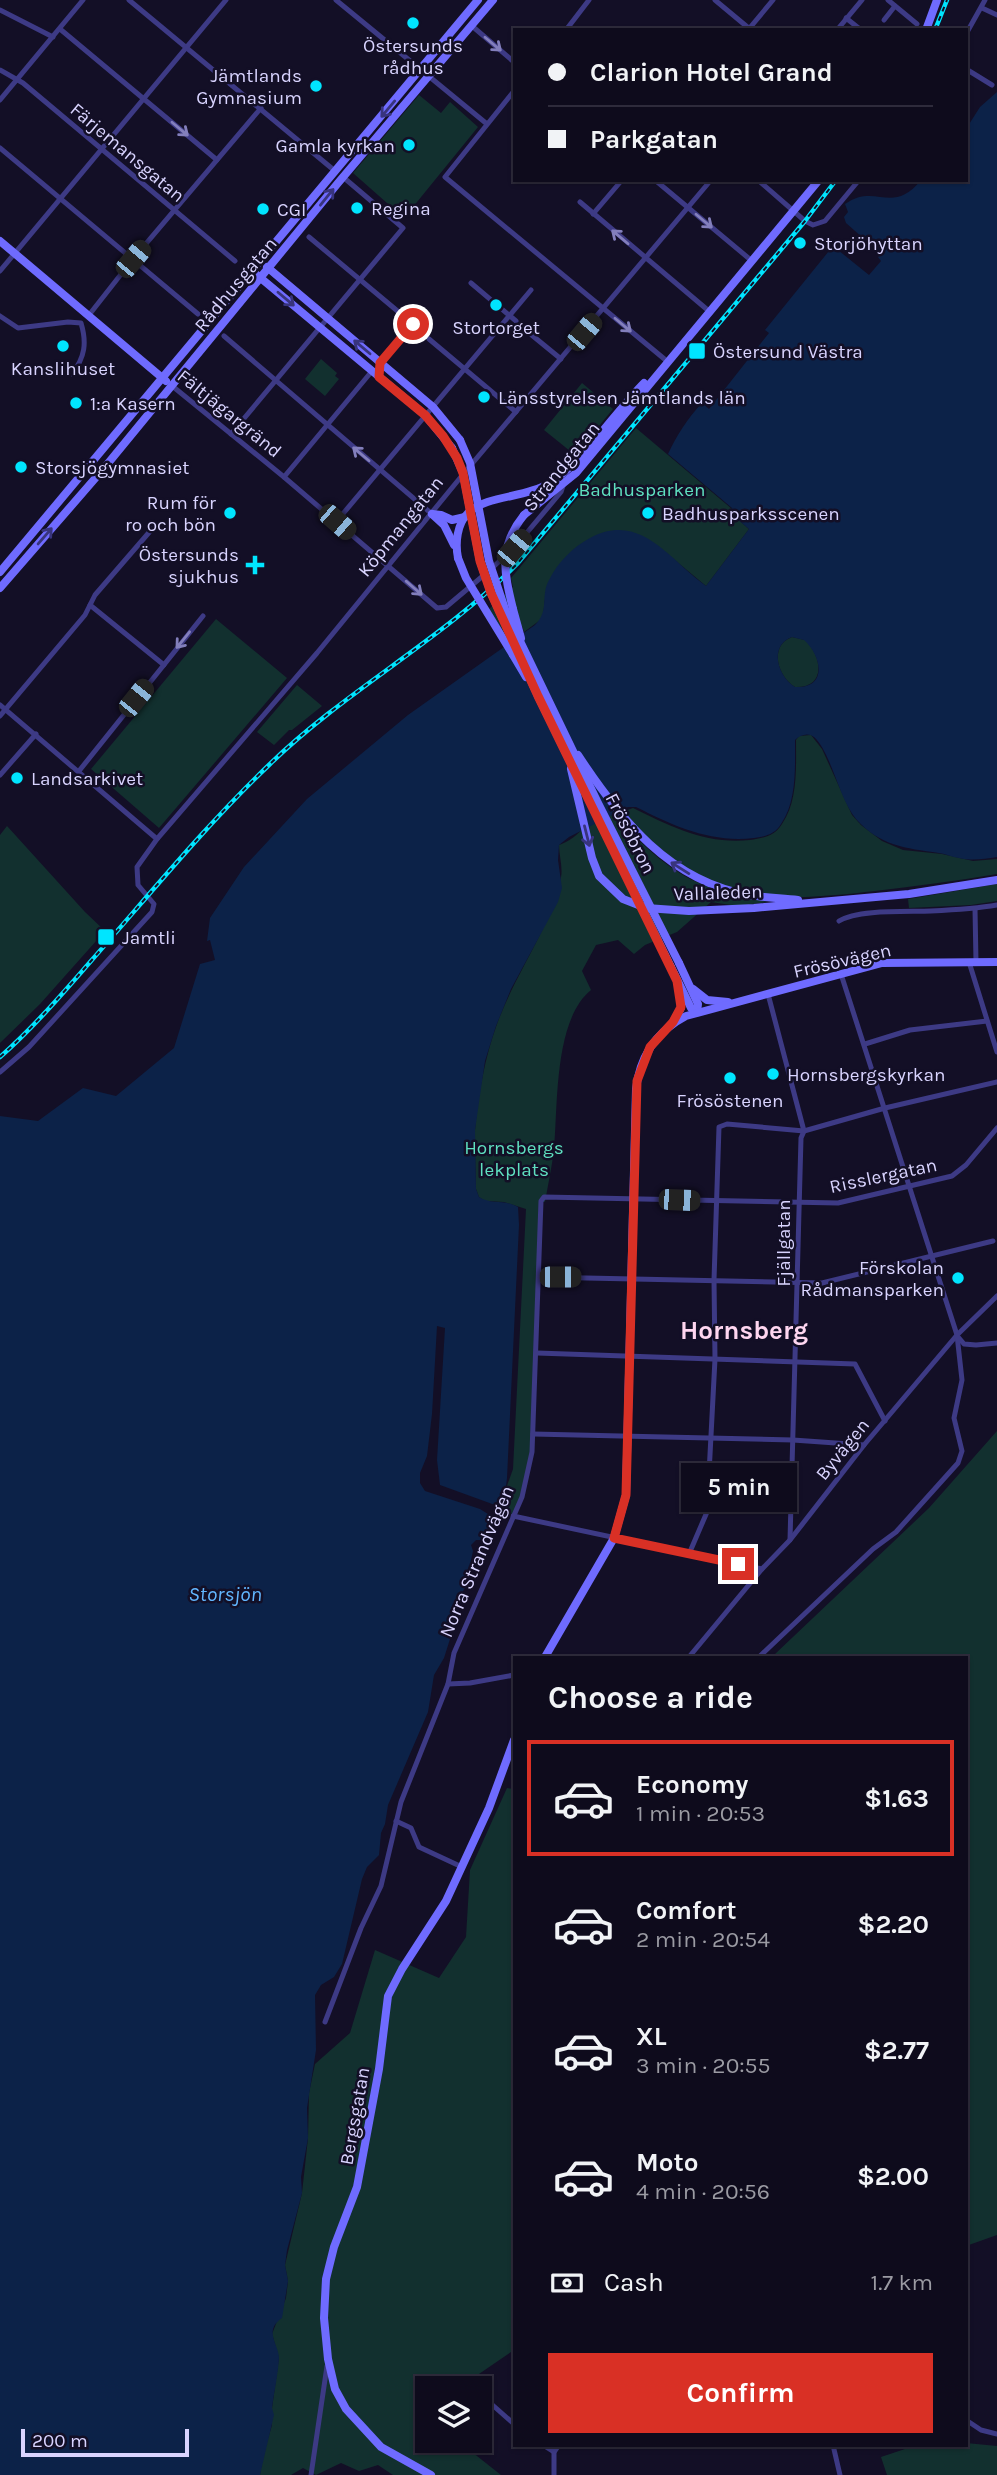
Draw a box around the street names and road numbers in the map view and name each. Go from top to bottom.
street label: Färjemansgatan [66,99,189,207]
street label: Rådhusgatan [190,233,282,336]
street label: Fältjägargränd [173,365,286,462]
street label: Strandgatan [519,417,605,516]
street label: Köpmangatan [354,472,448,581]
street label: Frösöbron [600,789,660,877]
street label: Vallaleden [673,880,763,906]
street label: Frösövägen [791,939,893,983]
street label: Risslergatan [828,1154,939,1198]
street label: Fjällgatan [773,1199,795,1287]
street label: Byvägen [811,1414,874,1485]
street label: Norra Strandvägen [435,1482,519,1641]
street label: Bergsgatan [336,2065,374,2167]

